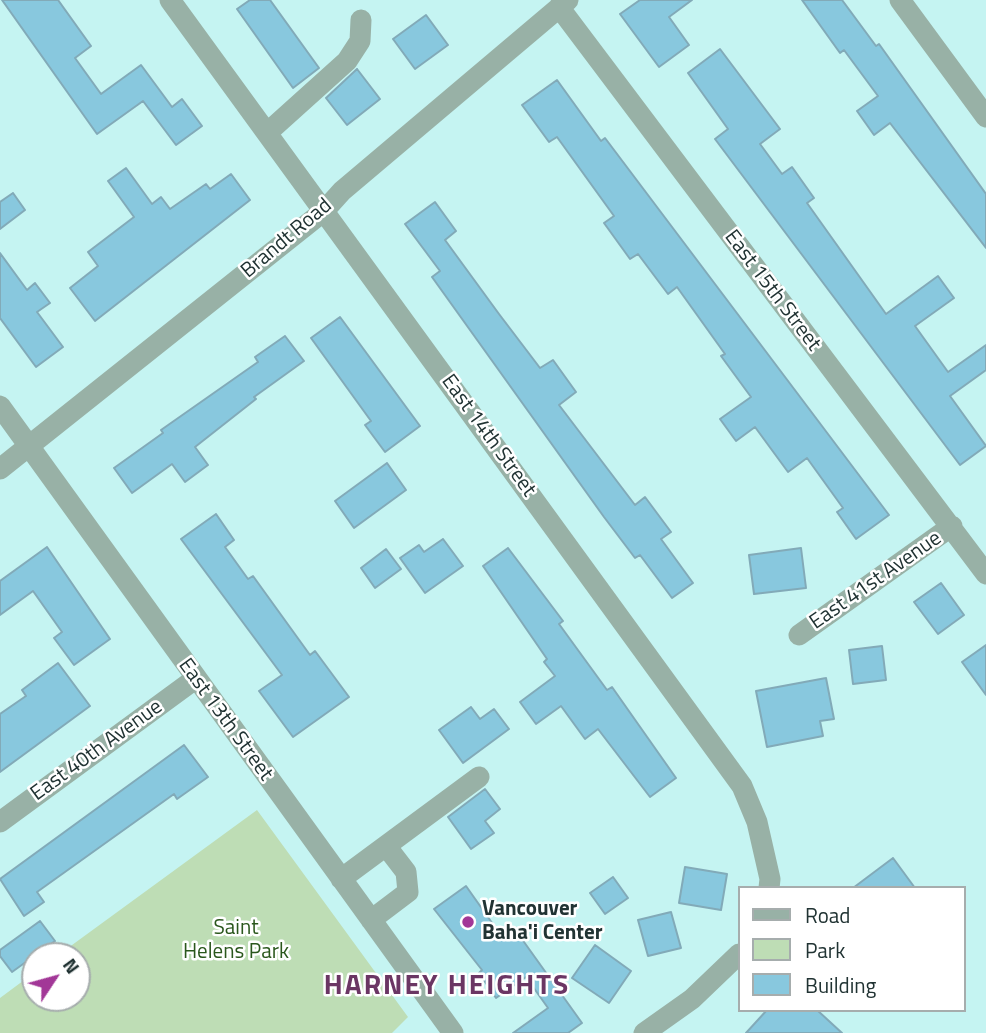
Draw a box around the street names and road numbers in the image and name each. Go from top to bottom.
street label: Brandt Road [237,194,337,284]
street label: East 15th Street [718,226,826,356]
street label: East 14th Street [435,370,541,502]
street label: East 41st Avenue [805,526,947,636]
street label: East 13th Street [172,654,278,786]
street label: East 40th Avenue [26,695,168,807]

